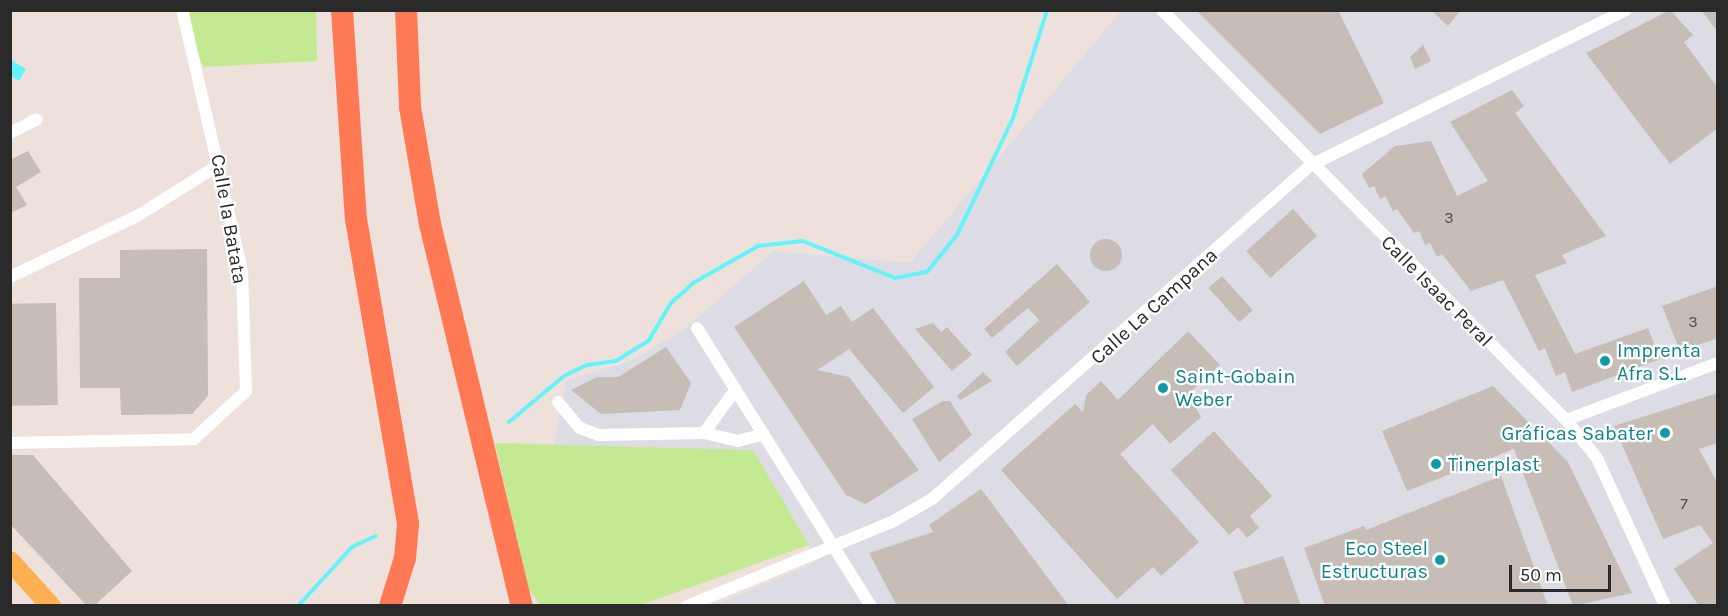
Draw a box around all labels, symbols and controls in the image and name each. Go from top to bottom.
street label: Calle la Batata [206,152,252,286]
house number: 3 [1444,208,1454,228]
street label: Calle Isaac Peral [1376,230,1498,352]
street label: Calle La Campana [1086,243,1222,369]
house number: 3 [1688,312,1698,332]
place label: Imprenta Afra S.L. [1617,338,1701,385]
marker: Imprenta Afra S.L. [1598,354,1612,368]
place label: Saint-Gobain Weber [1175,365,1295,412]
marker: Saint-Gobain Weber [1156,381,1170,395]
place label: Gráficas Sabater [1501,421,1653,445]
marker: Gráficas Sabater [1658,426,1672,440]
place label: Tinerplast [1448,452,1540,476]
marker: Tinerplast [1429,457,1443,471]
house number: 7 [1680,494,1688,514]
place label: Eco Steel Estructuras [1321,536,1428,583]
marker: Eco Steel Estructuras [1433,553,1447,567]
scale bar [1512,553,1614,591]
text: 50 m [1520,564,1562,586]

